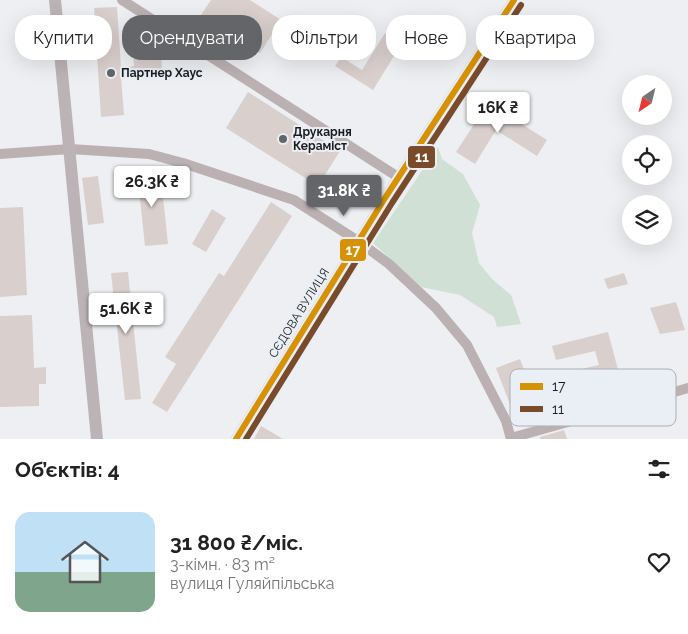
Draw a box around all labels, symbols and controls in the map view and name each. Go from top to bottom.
chip: Купити [15,15,112,60]
chip: Орендувати [122,15,262,60]
chip: Фільтри [272,15,376,60]
chip: Нове [386,15,466,60]
chip: Квартира [476,15,594,60]
place label: Партнер Хаус [121,66,203,80]
marker: Партнер Хаус [105,67,117,79]
north arrow [622,75,672,125]
map controls [622,75,672,245]
pin: 16K ₴ [463,92,533,134]
text: 16K ₴ [478,98,518,117]
place label: Друкарня Кераміст [293,125,352,153]
marker: Друкарня Кераміст [277,133,289,145]
button: locate [622,135,672,185]
line badge: 11 [407,145,436,169]
text: 11 [415,149,429,165]
pin: 26.3K ₴ [106,166,198,208]
text: 26.3K ₴ [125,172,179,191]
pin: 31.8K ₴ [298,174,390,217]
text: 31.8K ₴ [318,181,371,200]
button: layers [622,195,672,245]
line badge: 17 [339,238,367,262]
text: 17 [346,242,361,258]
street label: СЄДОВА ВУЛИЦЯ [266,266,332,360]
pin: 51.6K ₴ [80,292,172,335]
text: 51.6K ₴ [100,299,152,318]
legend [510,369,676,426]
text: 17 [552,378,566,394]
text: 11 [552,401,564,417]
icon: filters [645,455,673,483]
text: Об’єктів: 4 [15,457,120,482]
text: 31 800 ₴/міс. [170,530,303,555]
icon: home [55,532,115,592]
icon: heart [645,548,673,576]
text: 3-кімн. · 83 m² [170,555,275,574]
text: вулиця Гуляйпільська [170,574,334,593]

